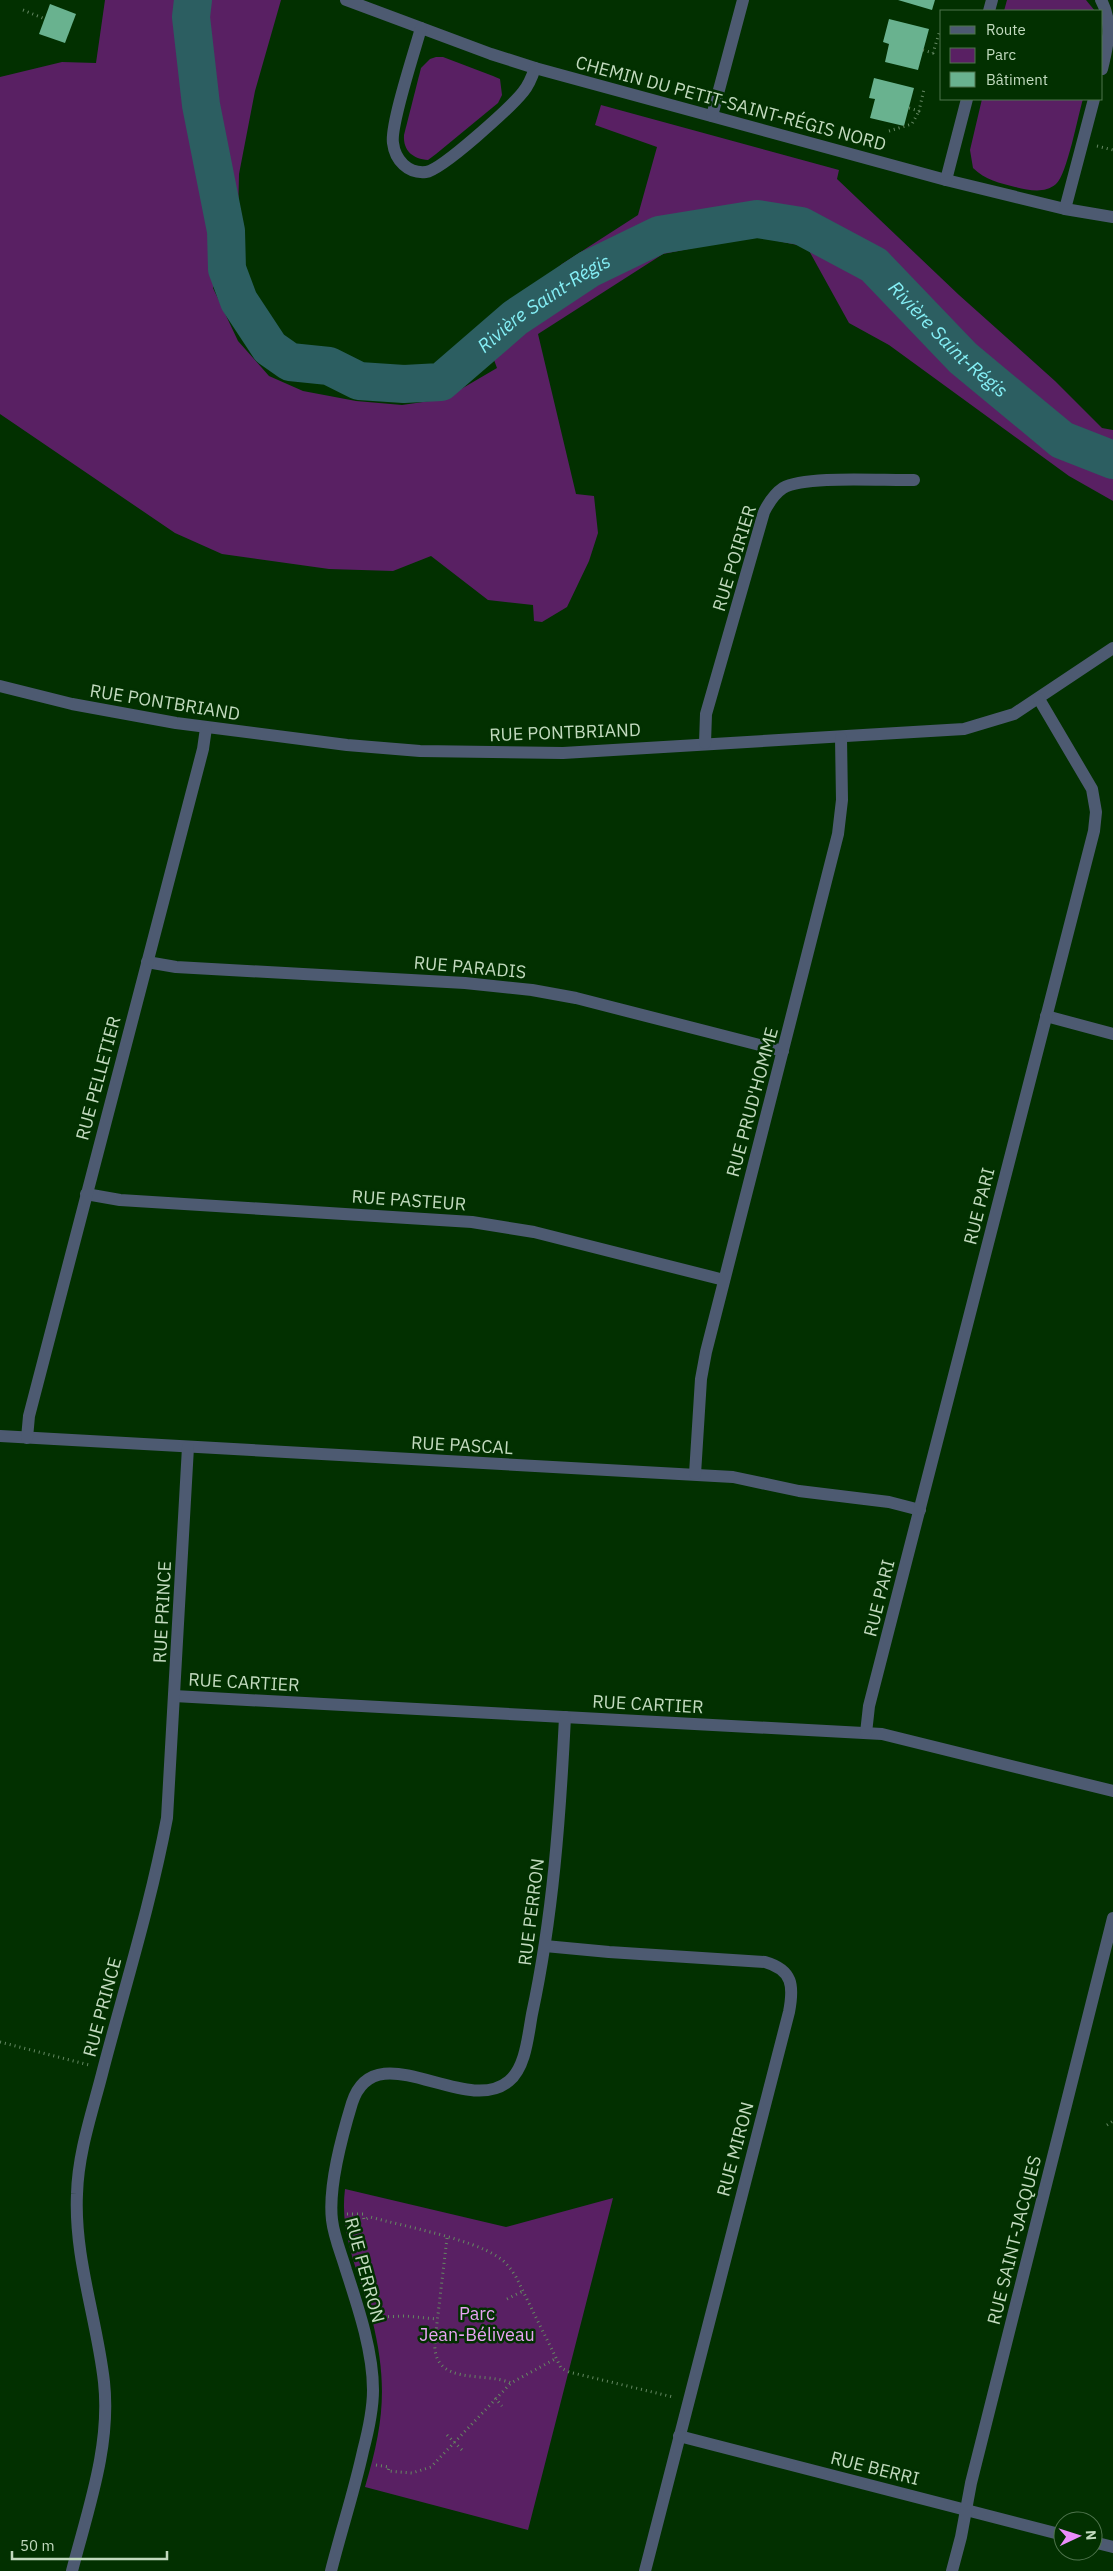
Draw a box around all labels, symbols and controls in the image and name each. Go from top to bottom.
legend [940,10,1103,100]
text: Route [986,20,1026,39]
text: Parc [986,45,1016,64]
street label: CHEMIN DU PETIT-SAINT-RÉGIS NORD [573,50,889,156]
text: Bâtiment [986,70,1048,89]
water label: Rivière Saint-Régis [472,248,614,358]
water label: Rivière Saint-Régis [884,276,1013,402]
street label: RUE POIRIER [707,502,761,614]
street label: RUE PONTBRIAND [88,679,242,725]
street label: RUE PONTBRIAND [489,718,641,746]
street label: RUE PARADIS [413,951,527,983]
street label: RUE PELLETIER [70,1013,126,1143]
street label: RUE PRUD'HOMME [721,1025,783,1179]
street label: RUE PARI [958,1165,1000,1247]
street label: RUE PASTEUR [351,1185,467,1215]
street label: RUE PASCAL [410,1431,514,1459]
street label: RUE PARI [858,1557,900,1639]
street label: RUE PRINCE [148,1560,176,1664]
street label: RUE CARTIER [188,1668,300,1696]
street label: RUE CARTIER [592,1690,704,1718]
street label: RUE PERRON [513,1857,549,1967]
street label: RUE PRINCE [78,1955,126,2059]
street label: RUE MIRON [711,2099,759,2199]
street label: RUE SAINT-JACQUES [982,2153,1046,2327]
street label: RUE PERRON [340,2215,390,2325]
park label: Parc Jean-Béliveau [419,2302,535,2346]
street label: RUE BERRI [828,2446,922,2490]
north arrow [1053,2511,1103,2561]
scale bar [12,2528,168,2560]
text: N [1082,2529,1100,2541]
text: 50 m [20,2536,55,2555]

